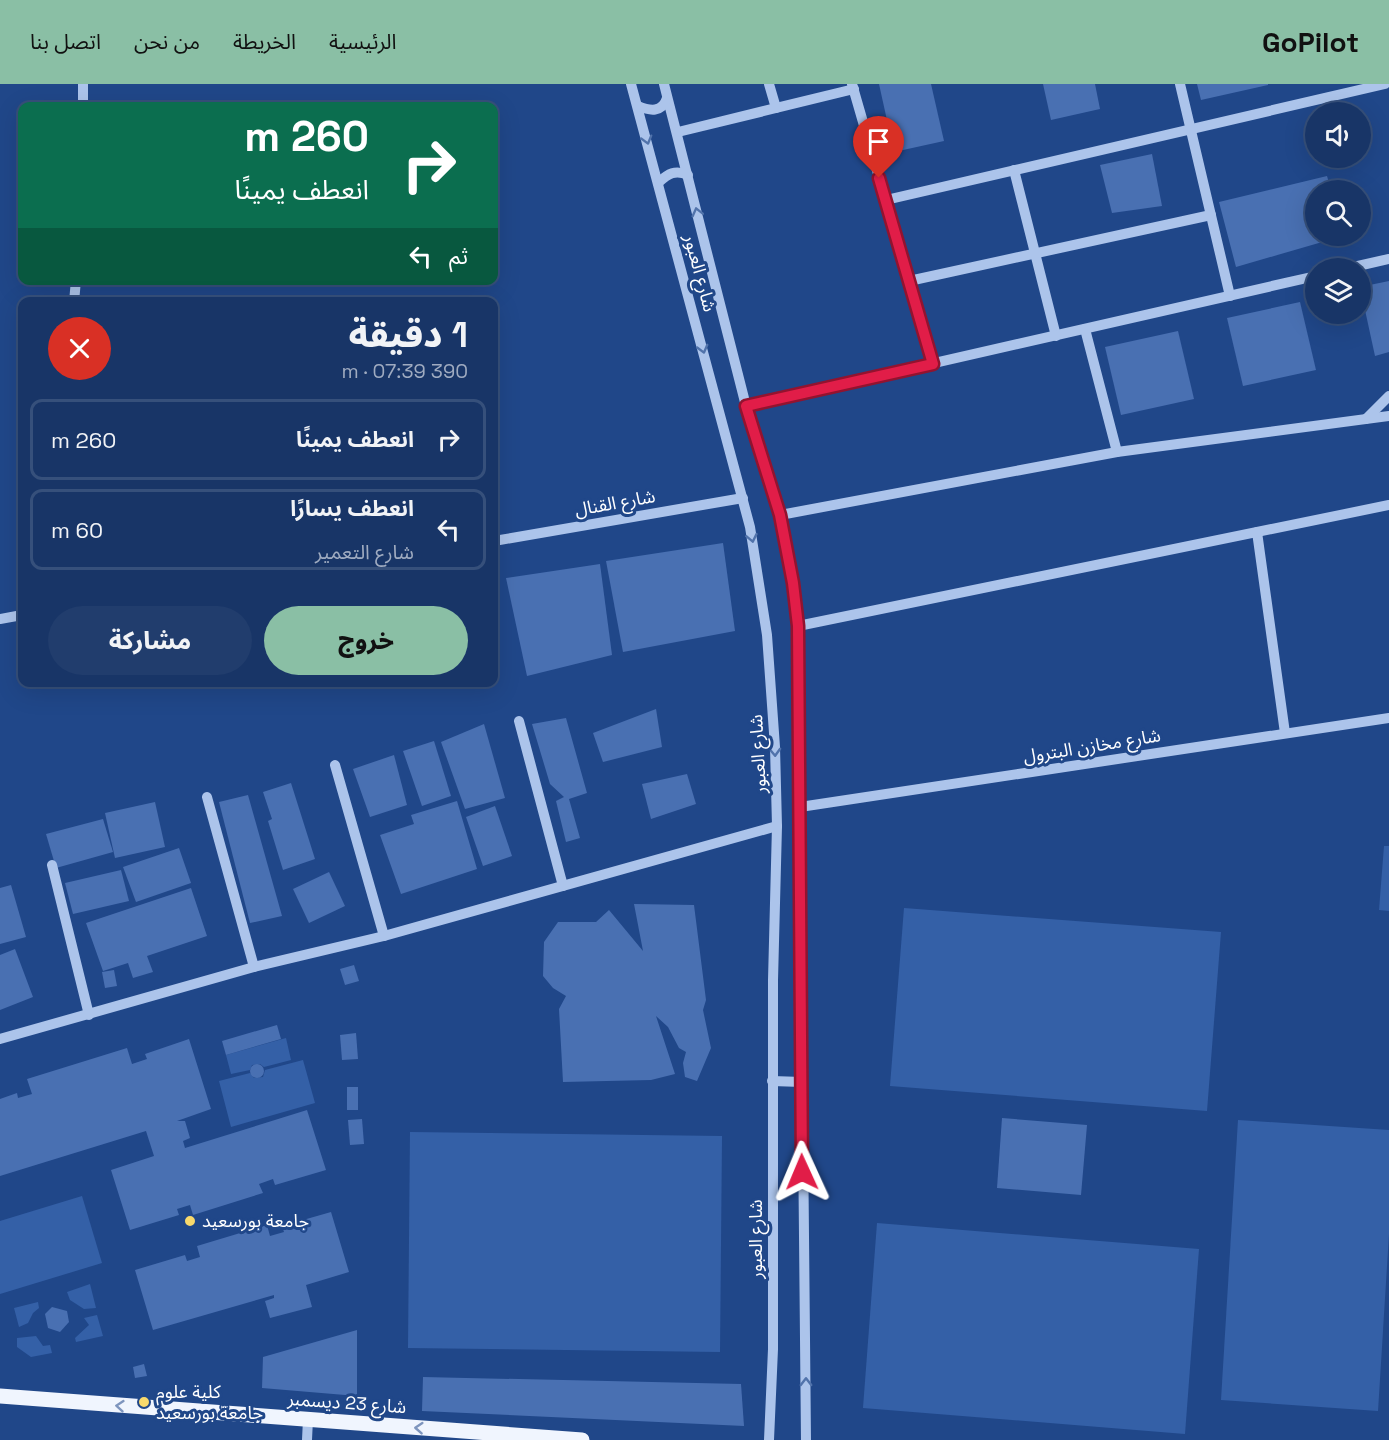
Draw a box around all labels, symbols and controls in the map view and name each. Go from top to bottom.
text: GoPilot [1262,24,1359,60]
text: اتصل بنا [30,28,101,55]
text: من نحن [134,28,200,55]
text: الخريطة [233,28,296,55]
text: الرئيسية [329,28,396,55]
map controls [1305,102,1371,324]
button: sound [1305,102,1371,168]
text: 260 m [244,110,369,163]
pin [853,116,904,178]
icon: arrive [862,125,895,158]
icon: right [390,126,468,204]
one-way arrow [640,134,652,145]
text: انعطف يمينًا [235,172,369,207]
button: search [1305,180,1371,246]
one-way arrow [692,208,705,218]
street label: شارع العبور [676,231,722,315]
icon: left [404,240,437,273]
text: ثم [449,242,468,270]
button: layers [1305,258,1371,324]
text: 1 دقيقة [349,312,468,358]
button: close [48,317,111,380]
one-way arrow [696,343,708,354]
text: 390 m · 07:39 [341,358,468,384]
icon: right [432,423,465,456]
text: انعطف يمينًا [296,425,414,453]
text: 260 m [51,426,116,454]
street label: شارع القنال [573,484,658,524]
text: انعطف يسارًا [290,494,414,522]
icon: left [432,513,465,546]
text: 60 m [51,516,103,544]
one-way arrow [745,532,758,542]
text: شارع التعمير [315,539,414,565]
button: مشاركة [48,606,252,675]
button: خروج [264,606,468,675]
street label: شارع العبور [744,714,774,795]
street label: شارع مخازن البترول [1021,723,1163,771]
one-way arrow [769,748,782,757]
position arrow [770,1140,834,1204]
street label: شارع العبور [744,1199,770,1280]
place label: جامعة بورسعيد [202,1209,309,1232]
marker: جامعة بورسعيد [183,1214,197,1228]
one-way arrow [800,1377,812,1386]
place label: كلية علوم جامعة بورسعيد [156,1380,263,1424]
street label: شارع 23 ديسمبر [286,1387,407,1421]
marker: كلية علوم جامعة بورسعيد [137,1395,151,1409]
one-way arrow [116,1400,125,1413]
one-way arrow [415,1421,424,1434]

